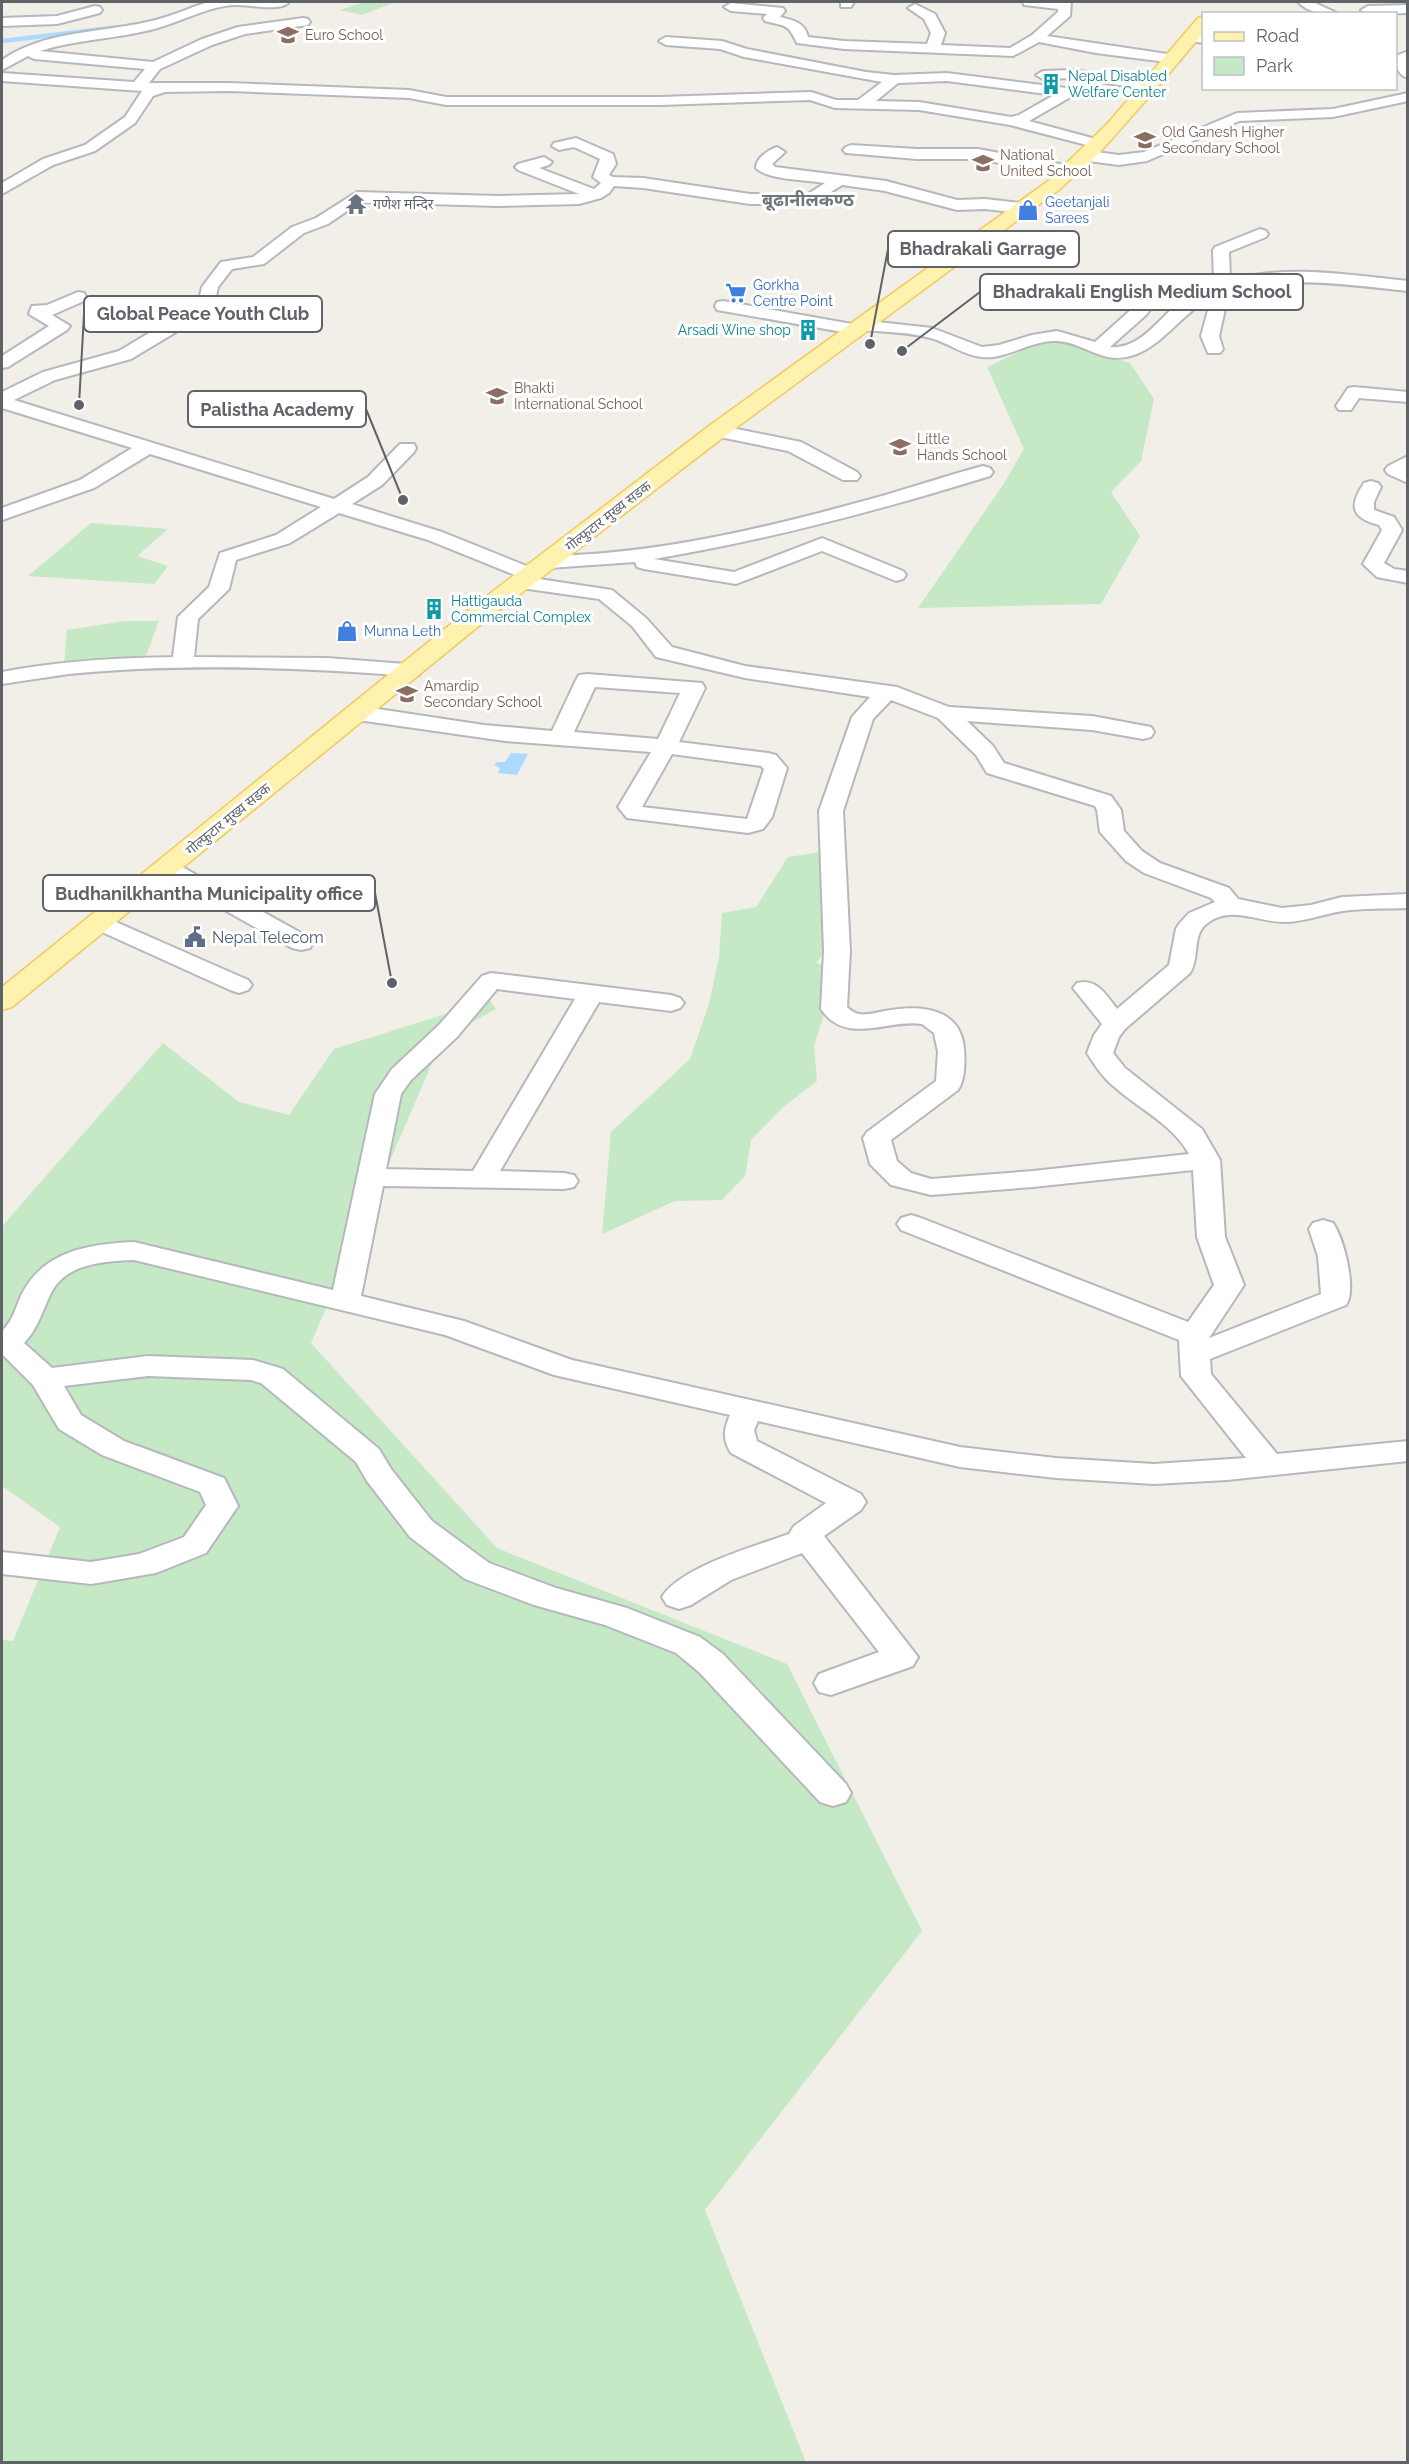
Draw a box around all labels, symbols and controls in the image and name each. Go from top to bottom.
legend [1202,12,1397,90]
school or university icon: Euro School [276,23,300,47]
text: Road [1256,25,1299,46]
place label: Euro School [305,27,383,43]
text: Park [1256,55,1293,76]
place label: Nepal Disabled Welfare Center [1068,68,1167,100]
building icon: Nepal Disabled Welfare Center [1039,72,1063,96]
place label: Old Ganesh Higher Secondary School [1162,124,1285,156]
school or university icon: Old Ganesh Higher Secondary School [1133,128,1157,152]
place label: National United School [1000,147,1092,179]
school or university icon: National United School [971,151,995,175]
district label: बूढानीलकण्ठ [762,189,855,212]
temple icon: गणेश मन्दिर [344,192,368,216]
place label: Geetanjali Sarees [1045,194,1110,226]
place label: गणेश मन्दिर [373,195,434,212]
shop icon: Geetanjali Sarees [1016,198,1040,222]
callout: Bhadrakali Garrage [888,231,1079,267]
text: Bhadrakali Garrage [900,238,1067,259]
callout: Bhadrakali English Medium School [980,274,1303,310]
place label: Gorkha Centre Point [753,277,833,309]
supermarket icon: Gorkha Centre Point [724,281,748,305]
text: Bhadrakali English Medium School [993,281,1292,302]
callout: Global Peace Youth Club [84,296,322,332]
text: Global Peace Youth Club [97,303,309,324]
building icon: Arsadi Wine shop [796,318,820,342]
place label: Arsadi Wine shop [678,322,791,338]
place label: Bhakti International School [514,380,643,412]
school or university icon: Bhakti International School [485,384,509,408]
callout: Palistha Academy [188,391,366,427]
text: Palistha Academy [200,399,354,420]
place label: Little Hands School [917,431,1007,463]
school or university icon: Little Hands School [888,435,912,459]
street label: गोल्फुटार मुख्य सडक [562,477,655,556]
place label: Hattigauda Commercial Complex [451,593,591,625]
building icon: Hattigauda Commercial Complex [422,597,446,621]
shop icon: Munna Leth [335,619,359,643]
place label: Munna Leth [364,623,441,639]
place label: Amardip Secondary School [424,678,542,710]
school or university icon: Amardip Secondary School [395,682,419,706]
street label: गोल्फुटार मुख्य सडक [182,780,275,860]
callout: Budhanilkhantha Municipality office [43,875,375,911]
text: Budhanilkhantha Municipality office [55,883,363,904]
public building icon: Nepal Telecom [183,925,207,949]
place label: Nepal Telecom [212,928,324,947]

